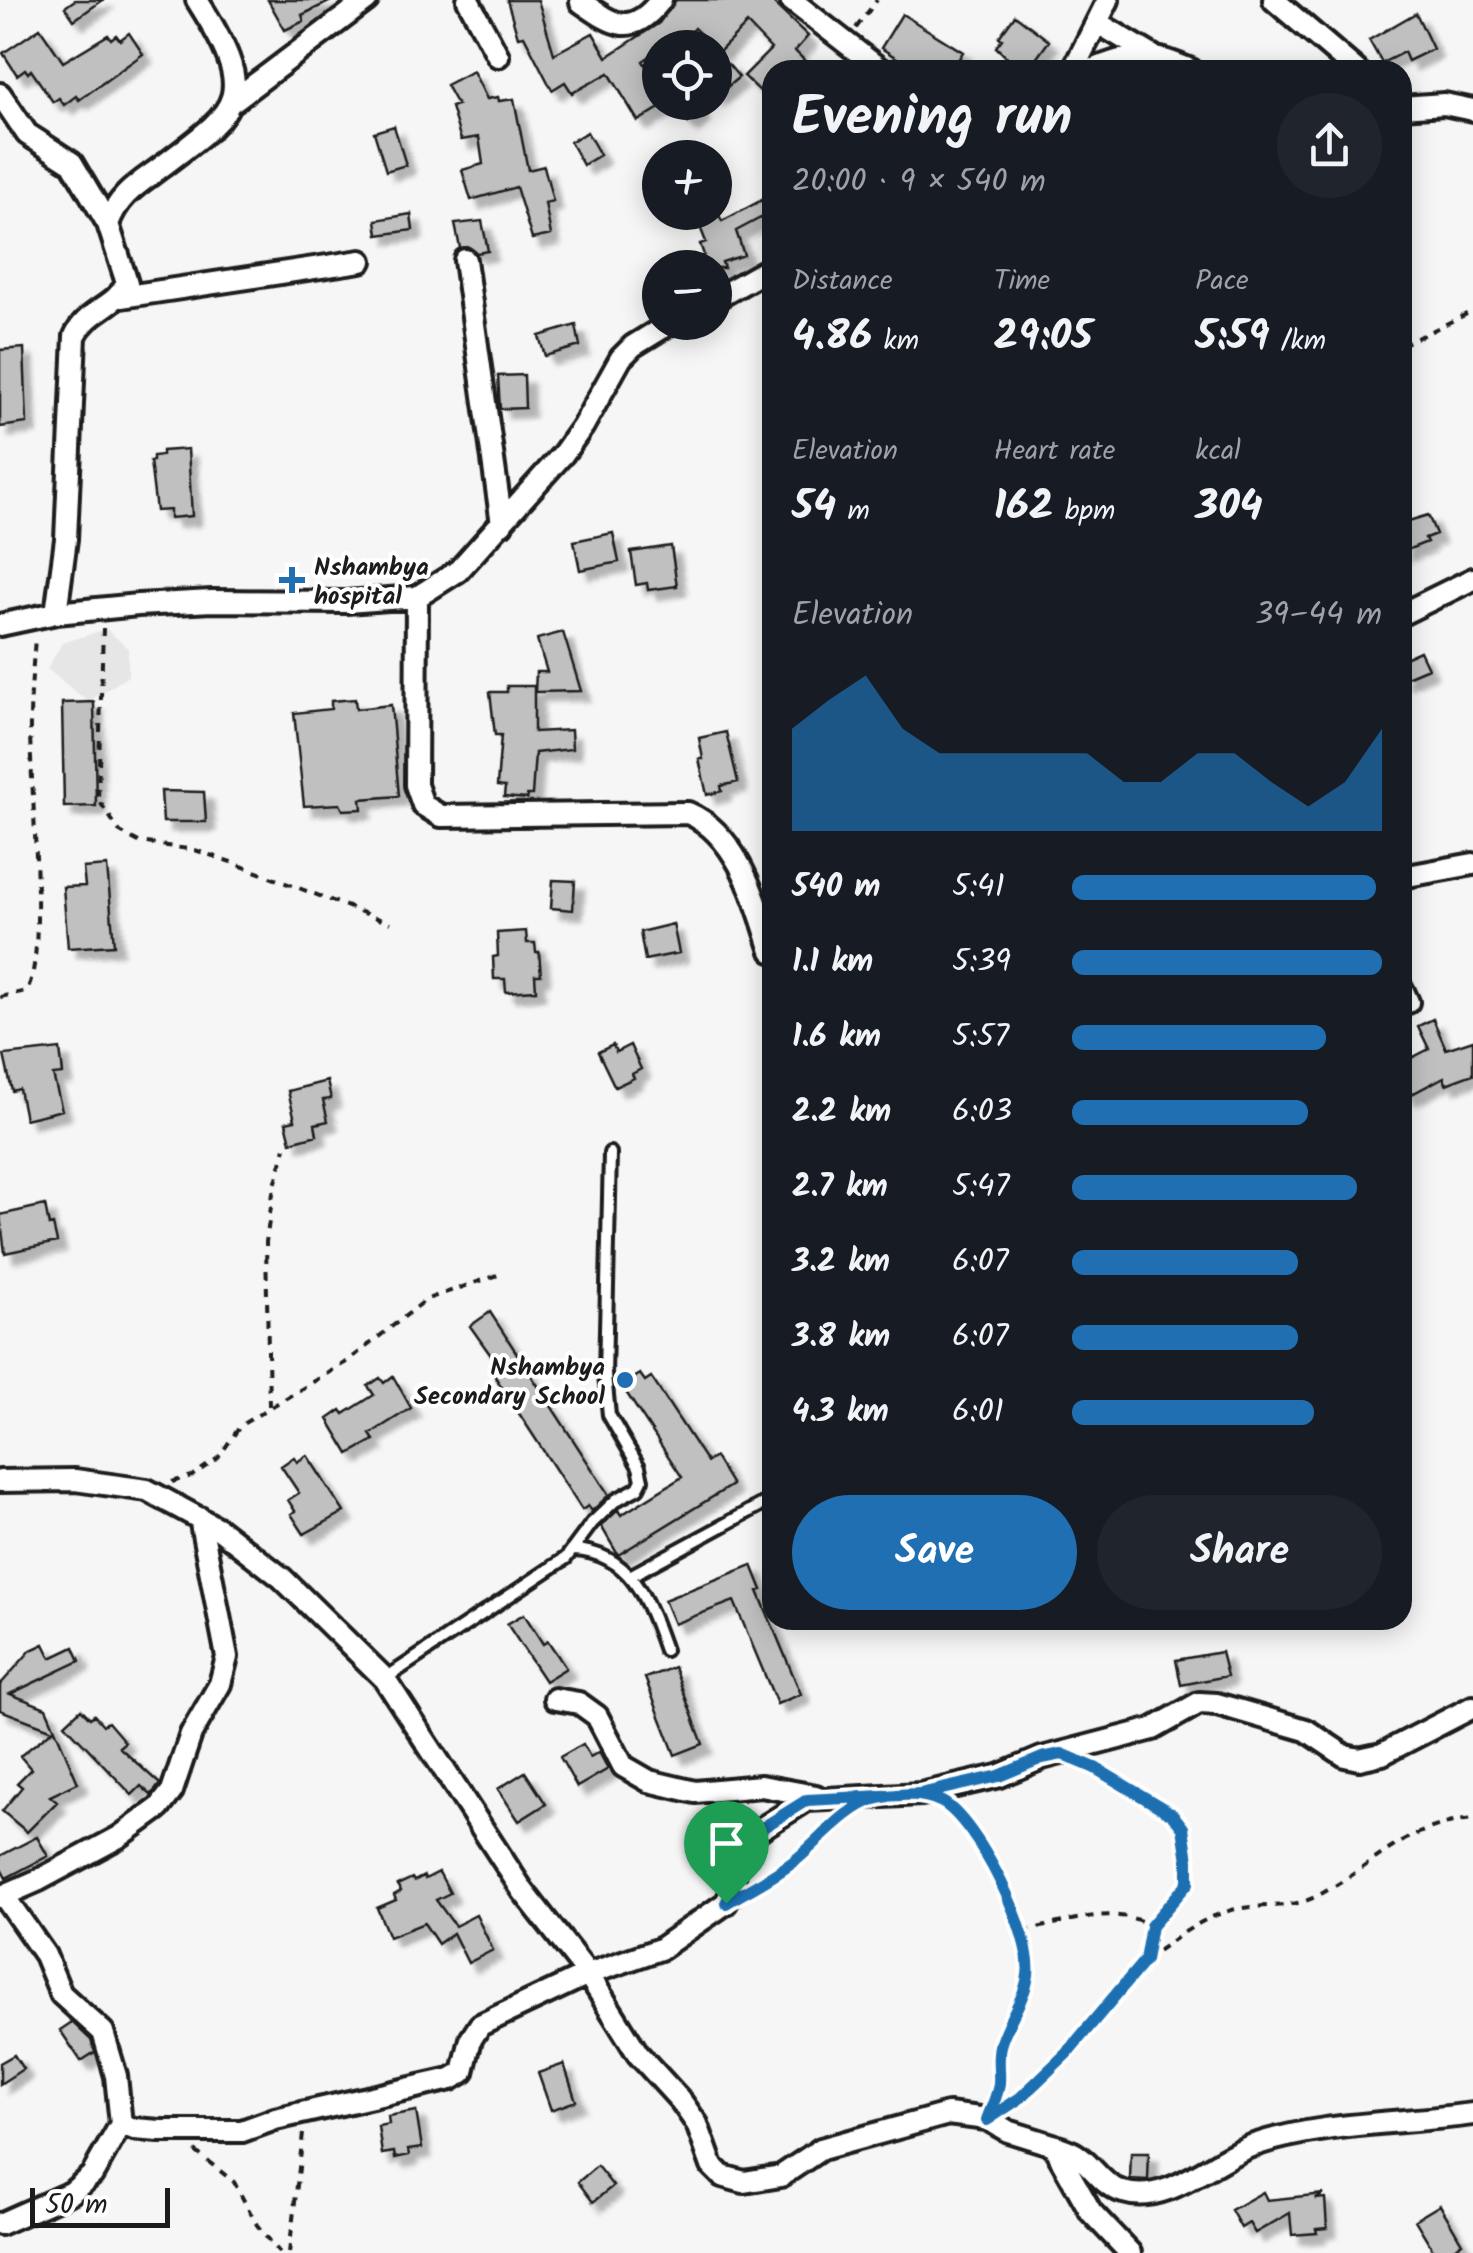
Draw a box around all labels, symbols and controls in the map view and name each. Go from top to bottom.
map controls [642,30,732,340]
button: locate [642,30,732,120]
text: Evening run [792,76,1072,163]
button: share [1277,93,1382,198]
button: + [642,140,732,230]
text: 20:00 · 9 × 540 m [792,157,1046,208]
button: − [642,250,732,340]
text: Distance [792,259,893,304]
text: Time [994,259,1050,304]
text: Pace [1195,259,1249,304]
text: 4.86 [792,304,872,371]
text: 29:05 [994,304,1093,371]
text: 5:59 [1195,304,1269,371]
text: km [872,319,919,364]
text: /km [1269,319,1326,364]
text: Elevation [792,429,898,474]
text: Heart rate [994,429,1115,474]
text: kcal [1195,429,1241,474]
text: 54 [792,474,836,541]
text: 162 [994,474,1054,541]
text: 304 [1195,474,1263,541]
text: m [836,489,870,534]
text: bpm [1054,489,1115,534]
place label: Nshambya hospital [314,548,429,617]
marker: Nshambya hospital [279,567,305,593]
text: Elevation [792,590,913,641]
text: 39–44 m [1255,590,1382,641]
text: 540 m [792,862,881,913]
text: 5:41 [952,862,1005,913]
text: 1.1 km [792,937,873,988]
text: 5:39 [952,937,1011,988]
text: 1.6 km [792,1012,881,1063]
text: 5:57 [952,1012,1009,1063]
text: 2.2 km [792,1087,891,1138]
text: 6:03 [952,1087,1012,1138]
text: 2.7 km [792,1162,888,1213]
text: 5:47 [952,1162,1009,1213]
text: 3.2 km [792,1237,890,1288]
text: 6:07 [952,1237,1008,1288]
text: 3.8 km [792,1312,890,1363]
text: 6:07 [952,1312,1008,1363]
place label: Nshambya Secondary School [414,1348,605,1417]
marker: Nshambya Secondary School [614,1369,636,1391]
text: 4.3 km [792,1387,889,1438]
text: 6:01 [952,1387,1004,1438]
button: Save [792,1495,1077,1610]
button: Share [1097,1495,1382,1610]
pin [684,1801,769,1904]
icon: arrive [699,1816,754,1871]
scale bar [30,2183,170,2228]
text: 50 m [45,2183,108,2228]

